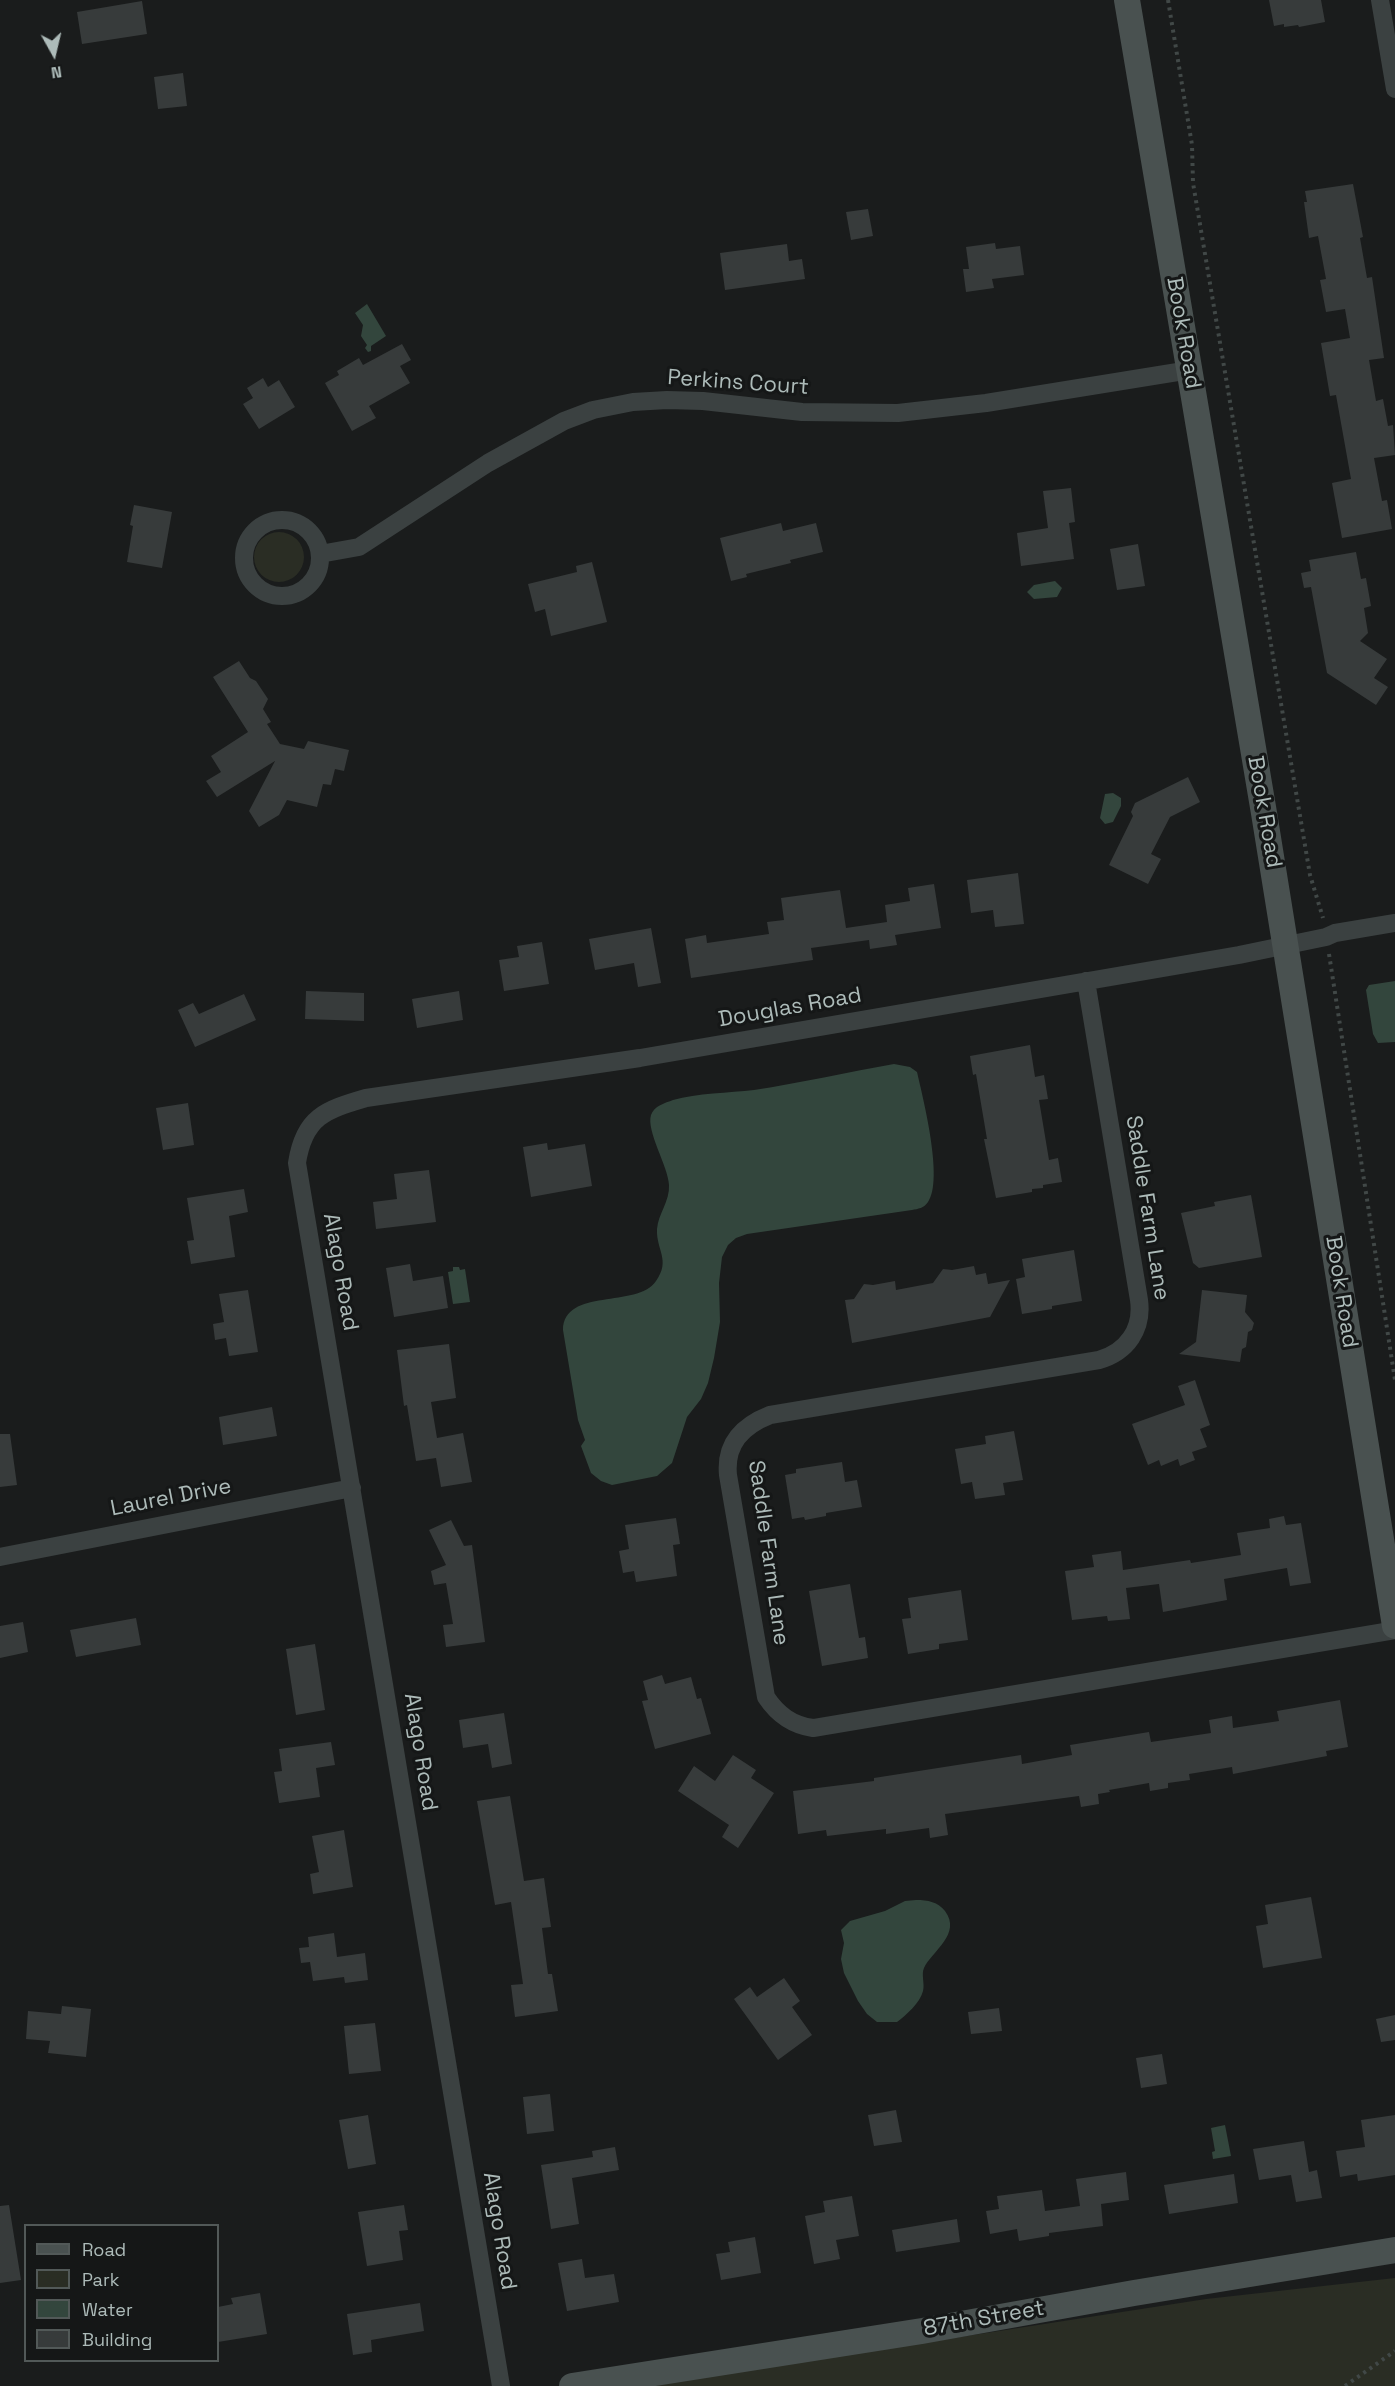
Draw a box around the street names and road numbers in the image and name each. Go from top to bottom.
street label: Book Road [1160,275,1206,391]
street label: Perkins Court [666,365,810,401]
street label: Book Road [1241,754,1287,870]
street label: Douglas Road [716,982,864,1034]
street label: Saddle Farm Lane [1119,1114,1175,1302]
street label: Alago Road [317,1211,363,1333]
street label: Book Road [1319,1234,1363,1350]
street label: Saddle Farm Lane [742,1459,794,1647]
street label: Laurel Drive [108,1473,234,1523]
street label: Alago Road [398,1691,442,1813]
street label: Alago Road [477,2170,521,2292]
street label: 87th Street [921,2295,1047,2343]

